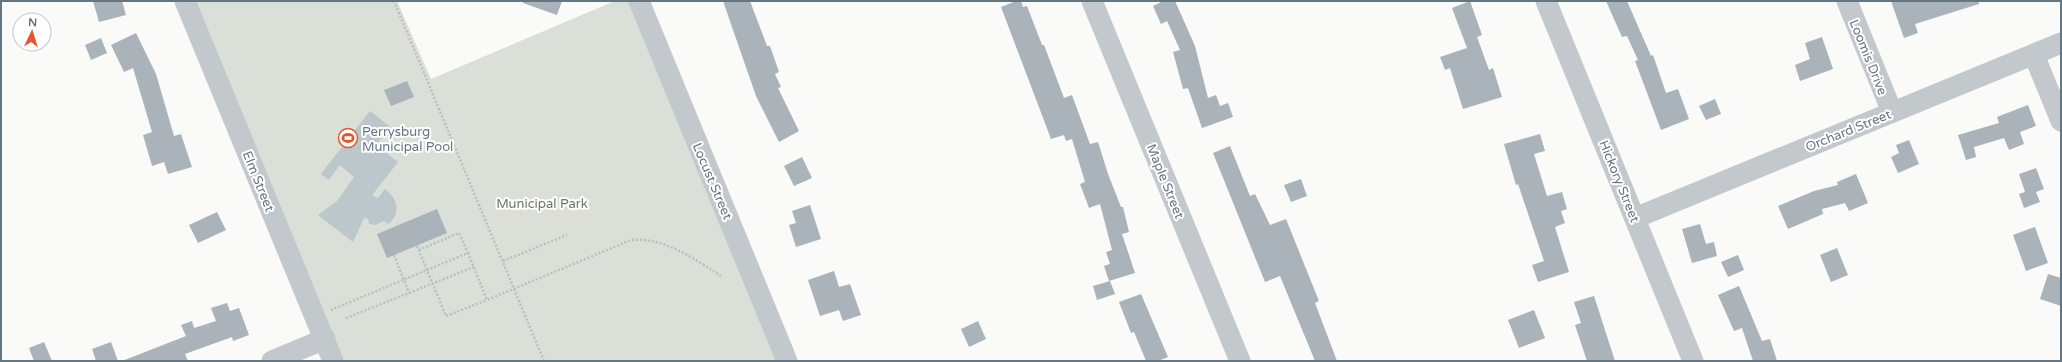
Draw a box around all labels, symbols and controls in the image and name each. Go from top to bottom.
north arrow [12,12,52,52]
text: N [28,16,38,29]
street label: Loomis Drive [1846,17,1890,98]
street label: Orchard Street [1803,106,1894,155]
place label: Perrysburg Municipal Pool [362,124,453,155]
sports icon: Perrysburg Municipal Pool [337,127,359,149]
street label: Hickory Street [1595,138,1643,225]
street label: Locust Street [689,141,735,222]
street label: Maple Street [1143,142,1187,221]
street label: Elm Street [239,149,277,214]
park label: Municipal Park [496,196,588,212]

